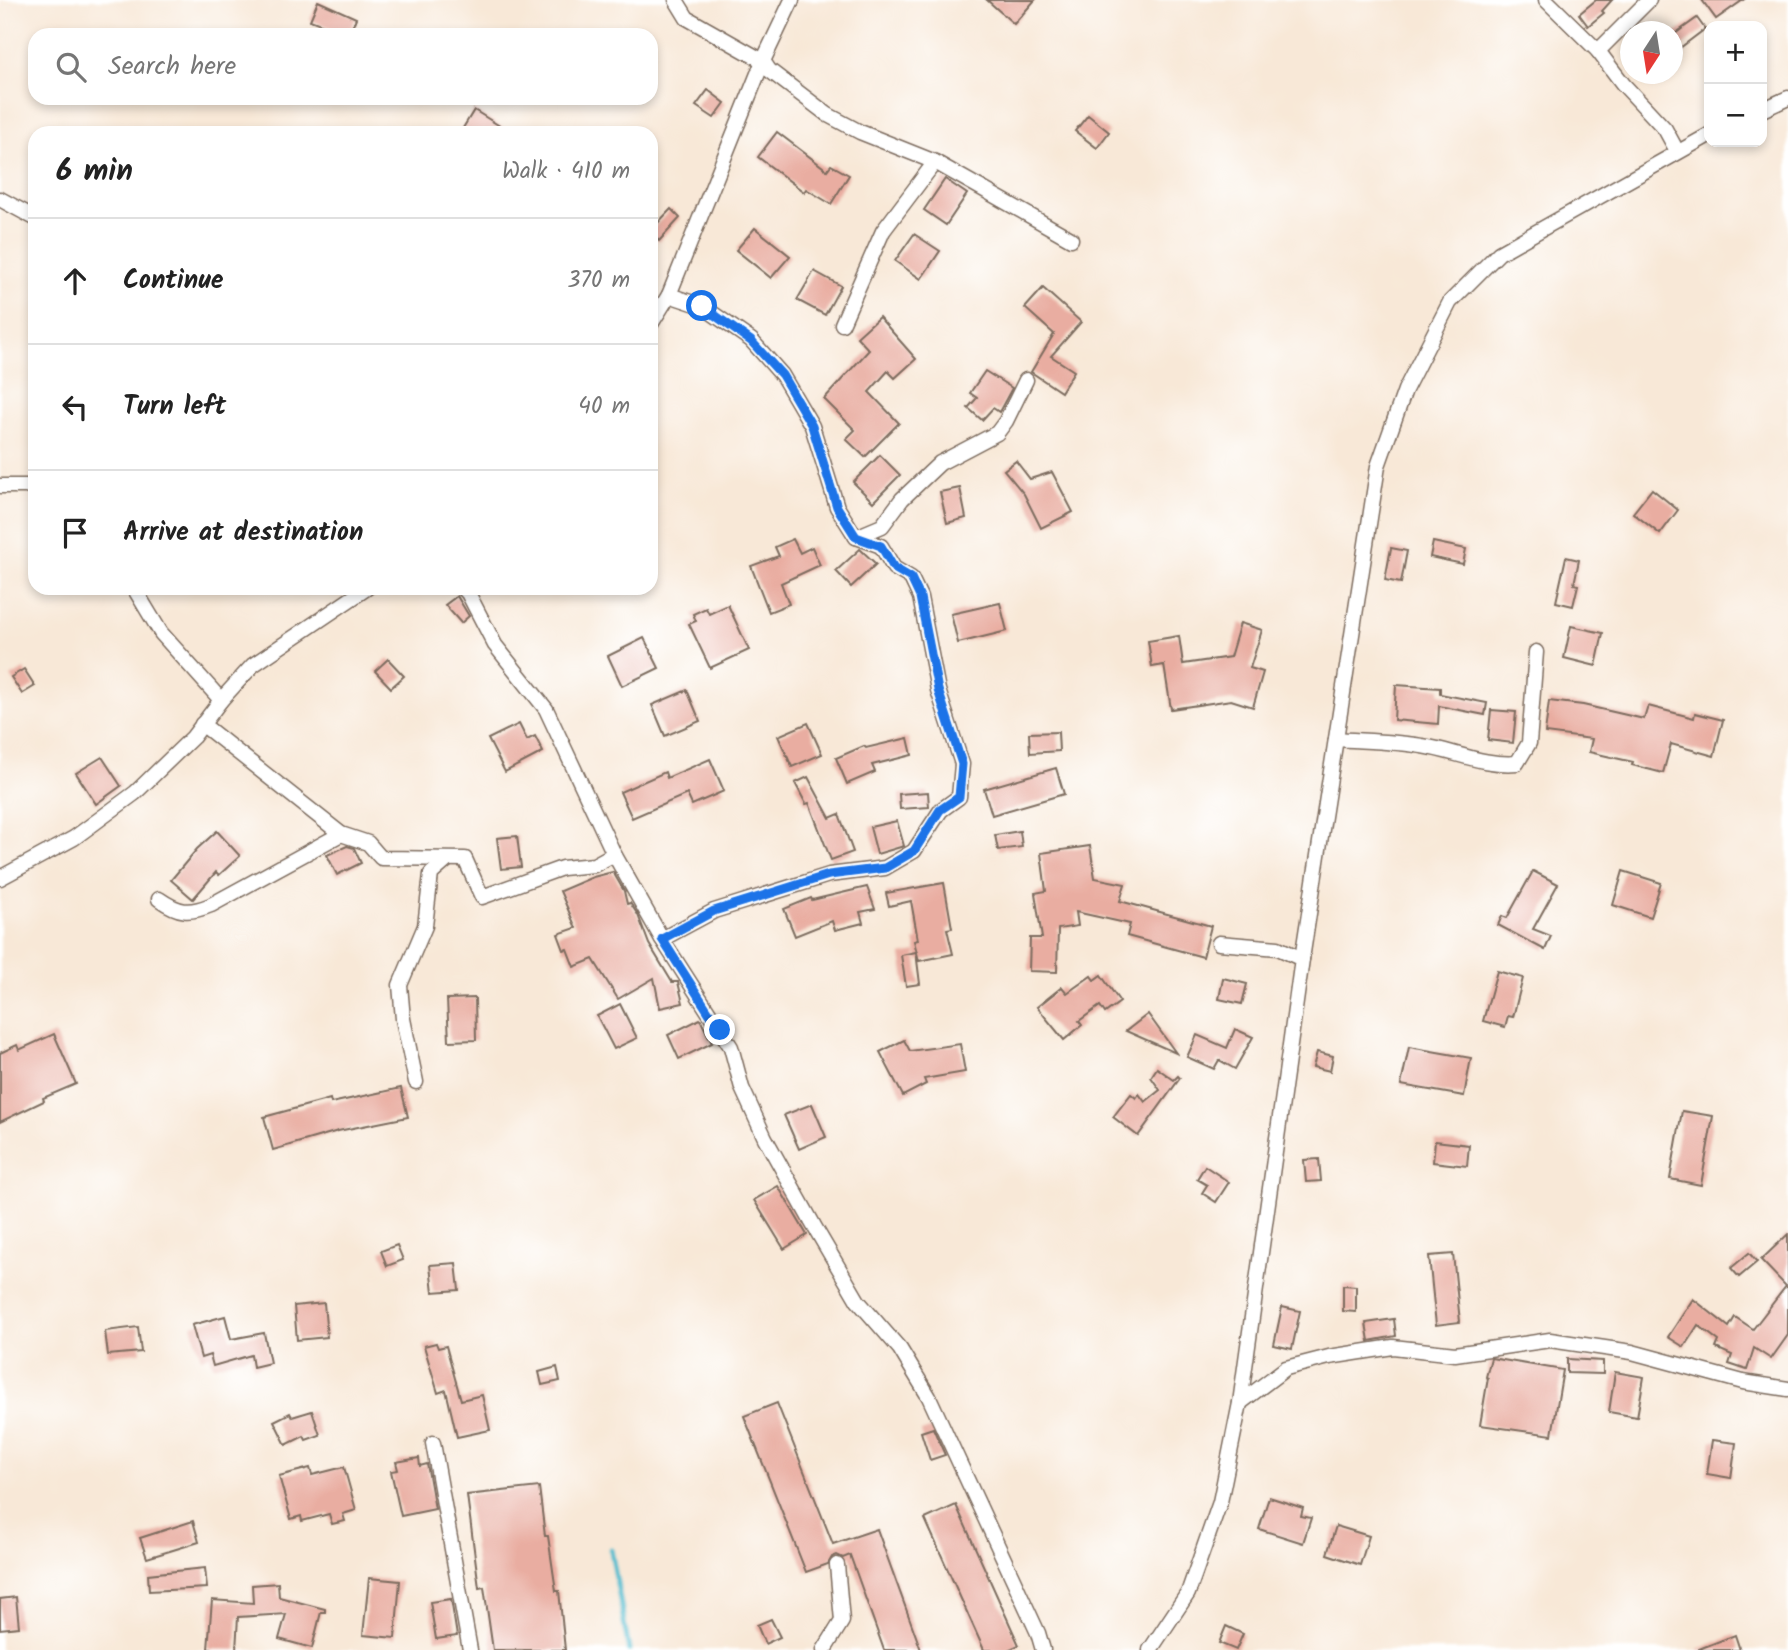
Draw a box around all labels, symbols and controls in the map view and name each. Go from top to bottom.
north arrow [1620,21,1683,84]
map controls [1704,21,1767,147]
button: + [1704,21,1767,84]
search box [28,28,658,105]
text: Search here [108,46,236,88]
icon: search [52,48,90,86]
button: − [1704,84,1767,147]
text: 6 min [56,148,133,196]
text: Walk · 410 m [502,154,630,190]
text: Continue [123,260,224,302]
icon: ahead [56,262,94,300]
text: 370 m [567,263,630,299]
route start [686,290,717,321]
text: Turn left [123,386,226,428]
icon: left [56,388,94,426]
text: 40 m [578,389,630,425]
text: Arrive at destination [123,512,363,554]
icon: arrive [56,514,94,552]
route end [704,1014,735,1045]

